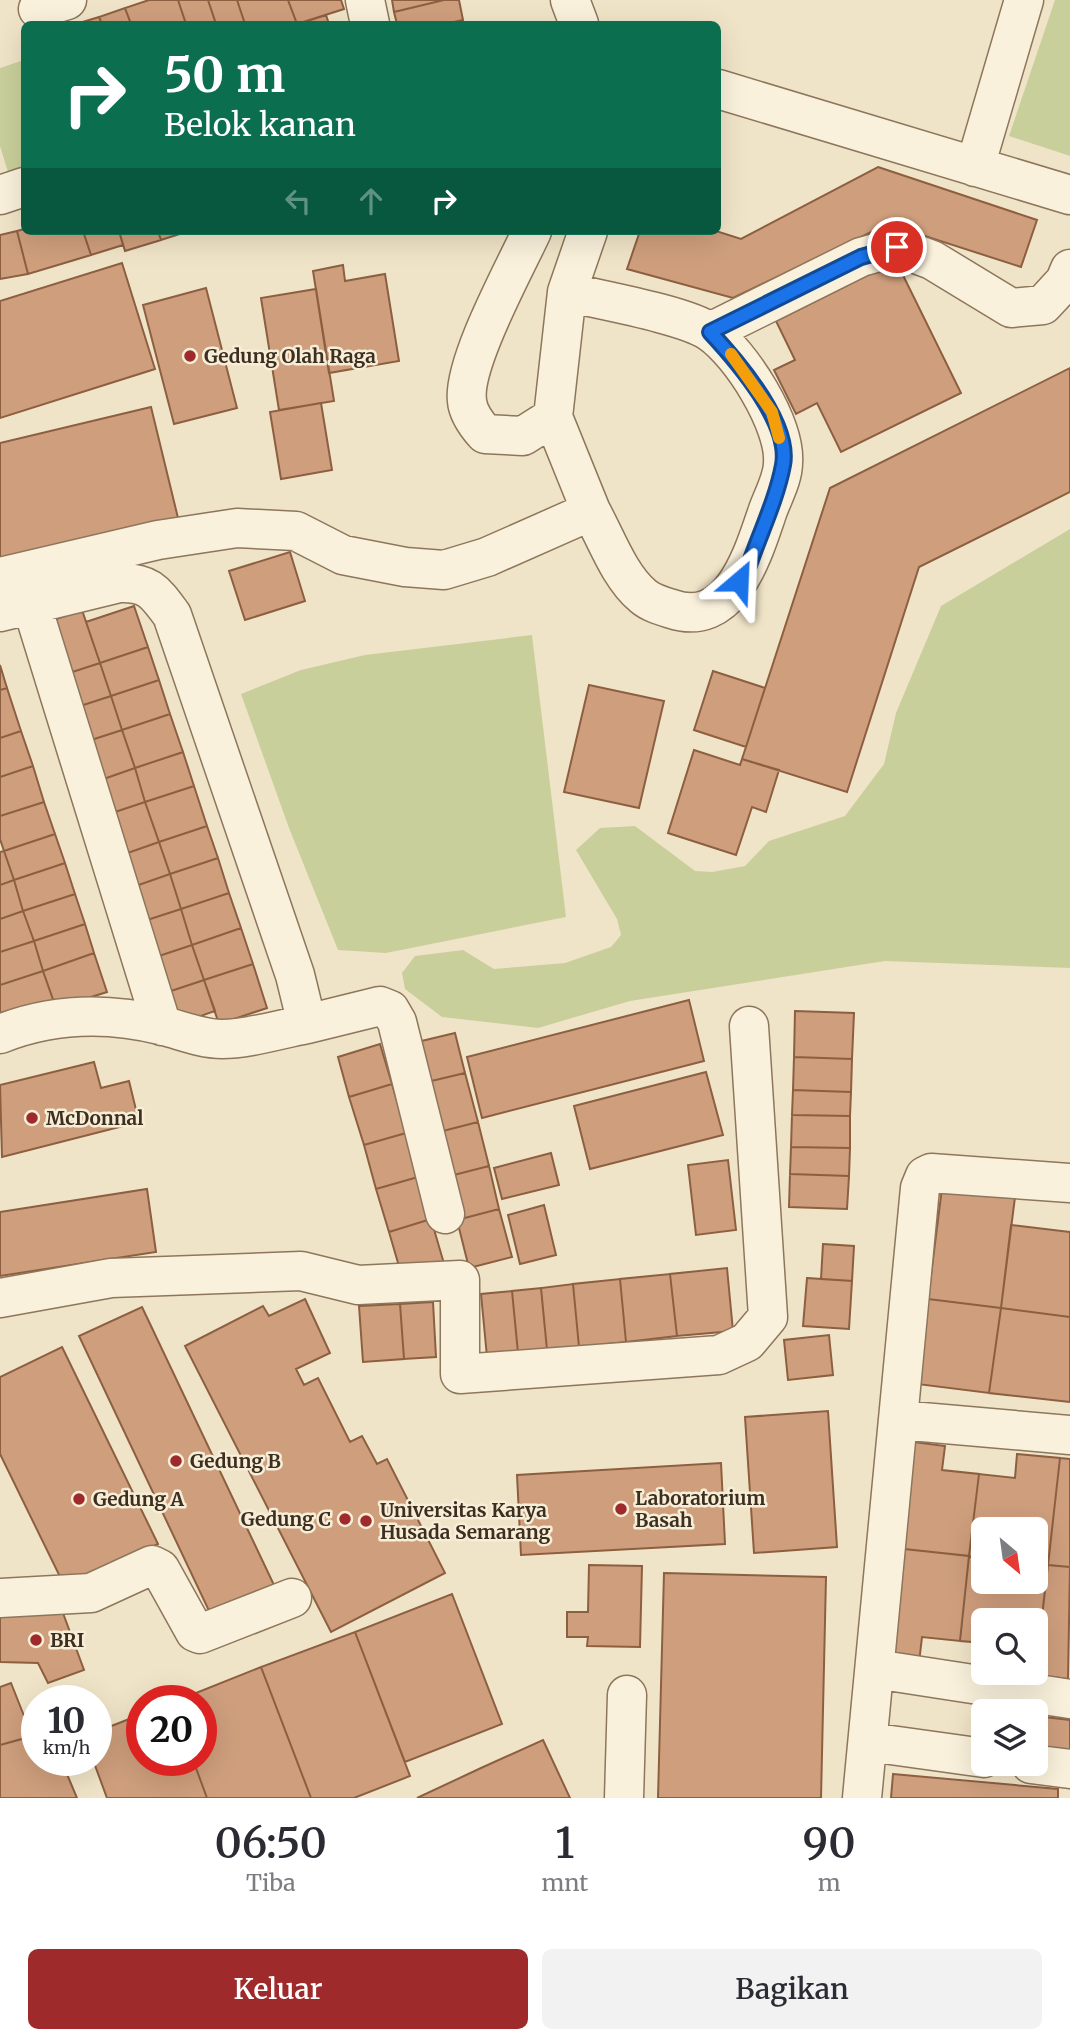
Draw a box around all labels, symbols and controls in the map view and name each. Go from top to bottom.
text: 50 m [164,44,285,105]
icon: right [49,49,140,140]
text: Belok kanan [164,105,356,145]
icon: left [279,182,317,220]
icon: ahead [352,182,390,220]
icon: right [425,182,463,220]
pin [867,217,927,277]
icon: arrive [878,228,916,266]
place label: Gedung Olah Raga [204,344,376,368]
marker: Gedung Olah Raga [182,348,198,364]
position arrow [702,544,776,618]
place label: McDonnal [46,1106,143,1130]
marker: McDonnal [24,1110,40,1126]
place label: Gedung B [190,1449,281,1473]
marker: Gedung B [168,1453,184,1469]
place label: Laboratorium Basah [635,1486,765,1532]
place label: Gedung A [93,1487,185,1511]
marker: Gedung A [71,1491,87,1507]
place label: Universitas Karya Husada Semarang [380,1498,551,1544]
marker: Laboratorium Basah [613,1501,629,1517]
place label: Gedung C [241,1507,331,1531]
marker: Gedung C [337,1511,353,1527]
marker: Universitas Karya Husada Semarang [358,1513,374,1529]
north arrow [971,1517,1048,1594]
map controls [971,1517,1048,1776]
button: search [971,1608,1048,1685]
place label: BRI [50,1628,84,1652]
marker: BRI [28,1632,44,1648]
speed limit sign: 20 [126,1685,217,1776]
text: 10 [48,1699,85,1743]
button: layers [971,1699,1048,1776]
text: km/h [43,1736,90,1759]
text: 06:50 [214,1817,327,1869]
text: 1 [555,1817,574,1869]
text: 90 [803,1817,856,1869]
text: Tiba [246,1868,296,1897]
text: mnt [541,1868,588,1897]
text: m [818,1868,840,1897]
button: Keluar [28,1949,528,2029]
button: Bagikan [542,1949,1042,2029]

